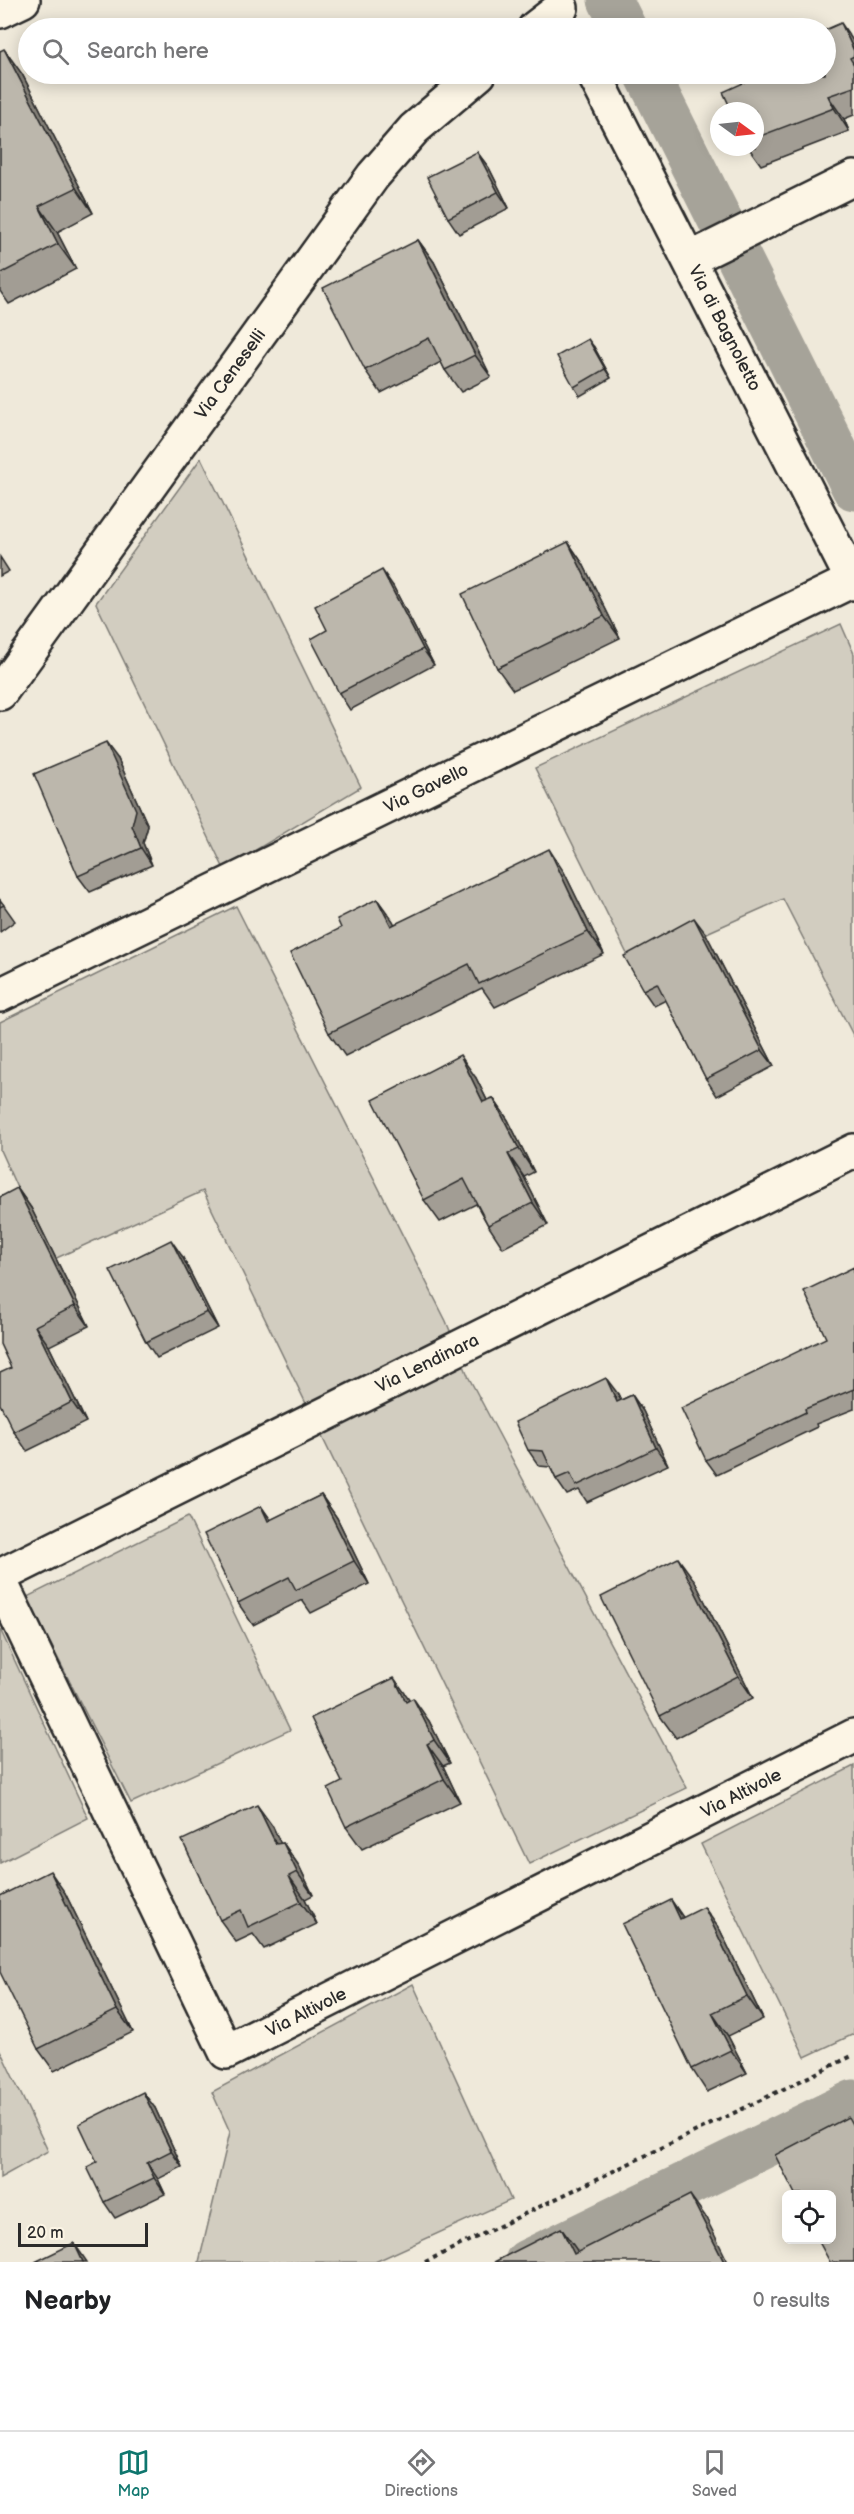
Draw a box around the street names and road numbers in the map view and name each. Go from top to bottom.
street label: Via di Bagnoletto [684,262,765,395]
street label: Via Ceneselli [191,325,270,424]
street label: Via Gavello [381,759,472,818]
street label: Via Lendinara [372,1329,482,1397]
street label: Via Altivole [697,1764,785,1823]
street label: Via Altivole [262,1983,350,2042]

